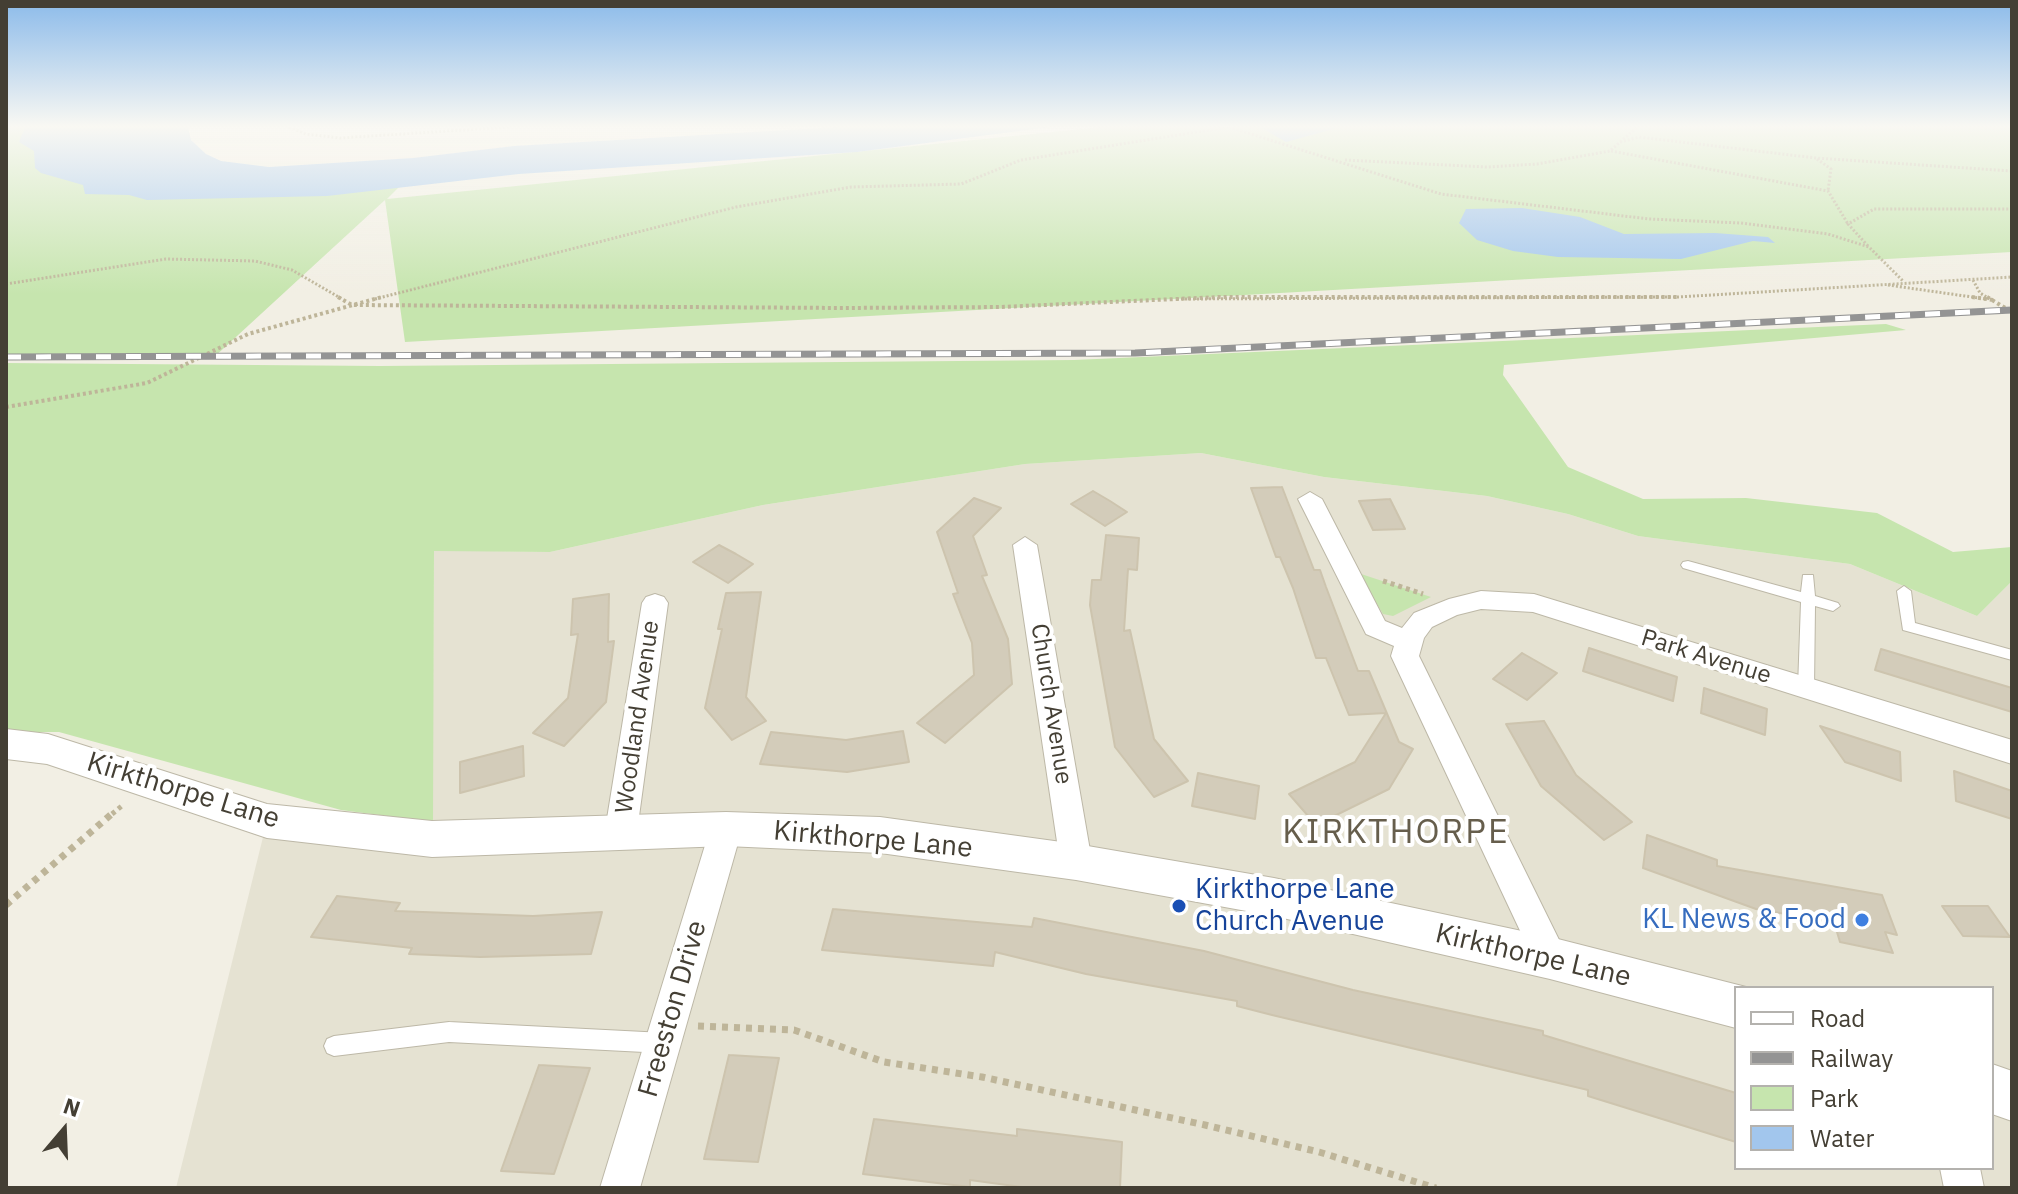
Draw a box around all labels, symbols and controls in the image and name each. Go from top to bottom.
street label: Woodland Avenue [610,619,666,815]
street label: Church Avenue [1024,622,1078,786]
street label: Park Avenue [1638,624,1774,690]
street label: Kirkthorpe Lane [83,746,283,836]
district label: KIRKTHORPE [1282,813,1510,853]
street label: Kirkthorpe Lane [772,815,974,865]
place label: Kirkthorpe Lane Church Avenue [1195,873,1395,939]
marker: Kirkthorpe Lane Church Avenue [1170,897,1188,915]
place label: KL News & Food [1642,903,1846,937]
marker: KL News & Food [1853,911,1871,929]
street label: Freeston Drive [632,917,714,1101]
street label: Kirkthorpe Lane [1432,917,1634,995]
legend [1734,986,1994,1170]
text: Road [1810,1002,1865,1034]
text: Railway [1810,1042,1893,1074]
text: Park [1810,1082,1859,1114]
north arrow [24,1090,104,1170]
text: N [60,1091,84,1123]
text: Water [1810,1122,1874,1154]

